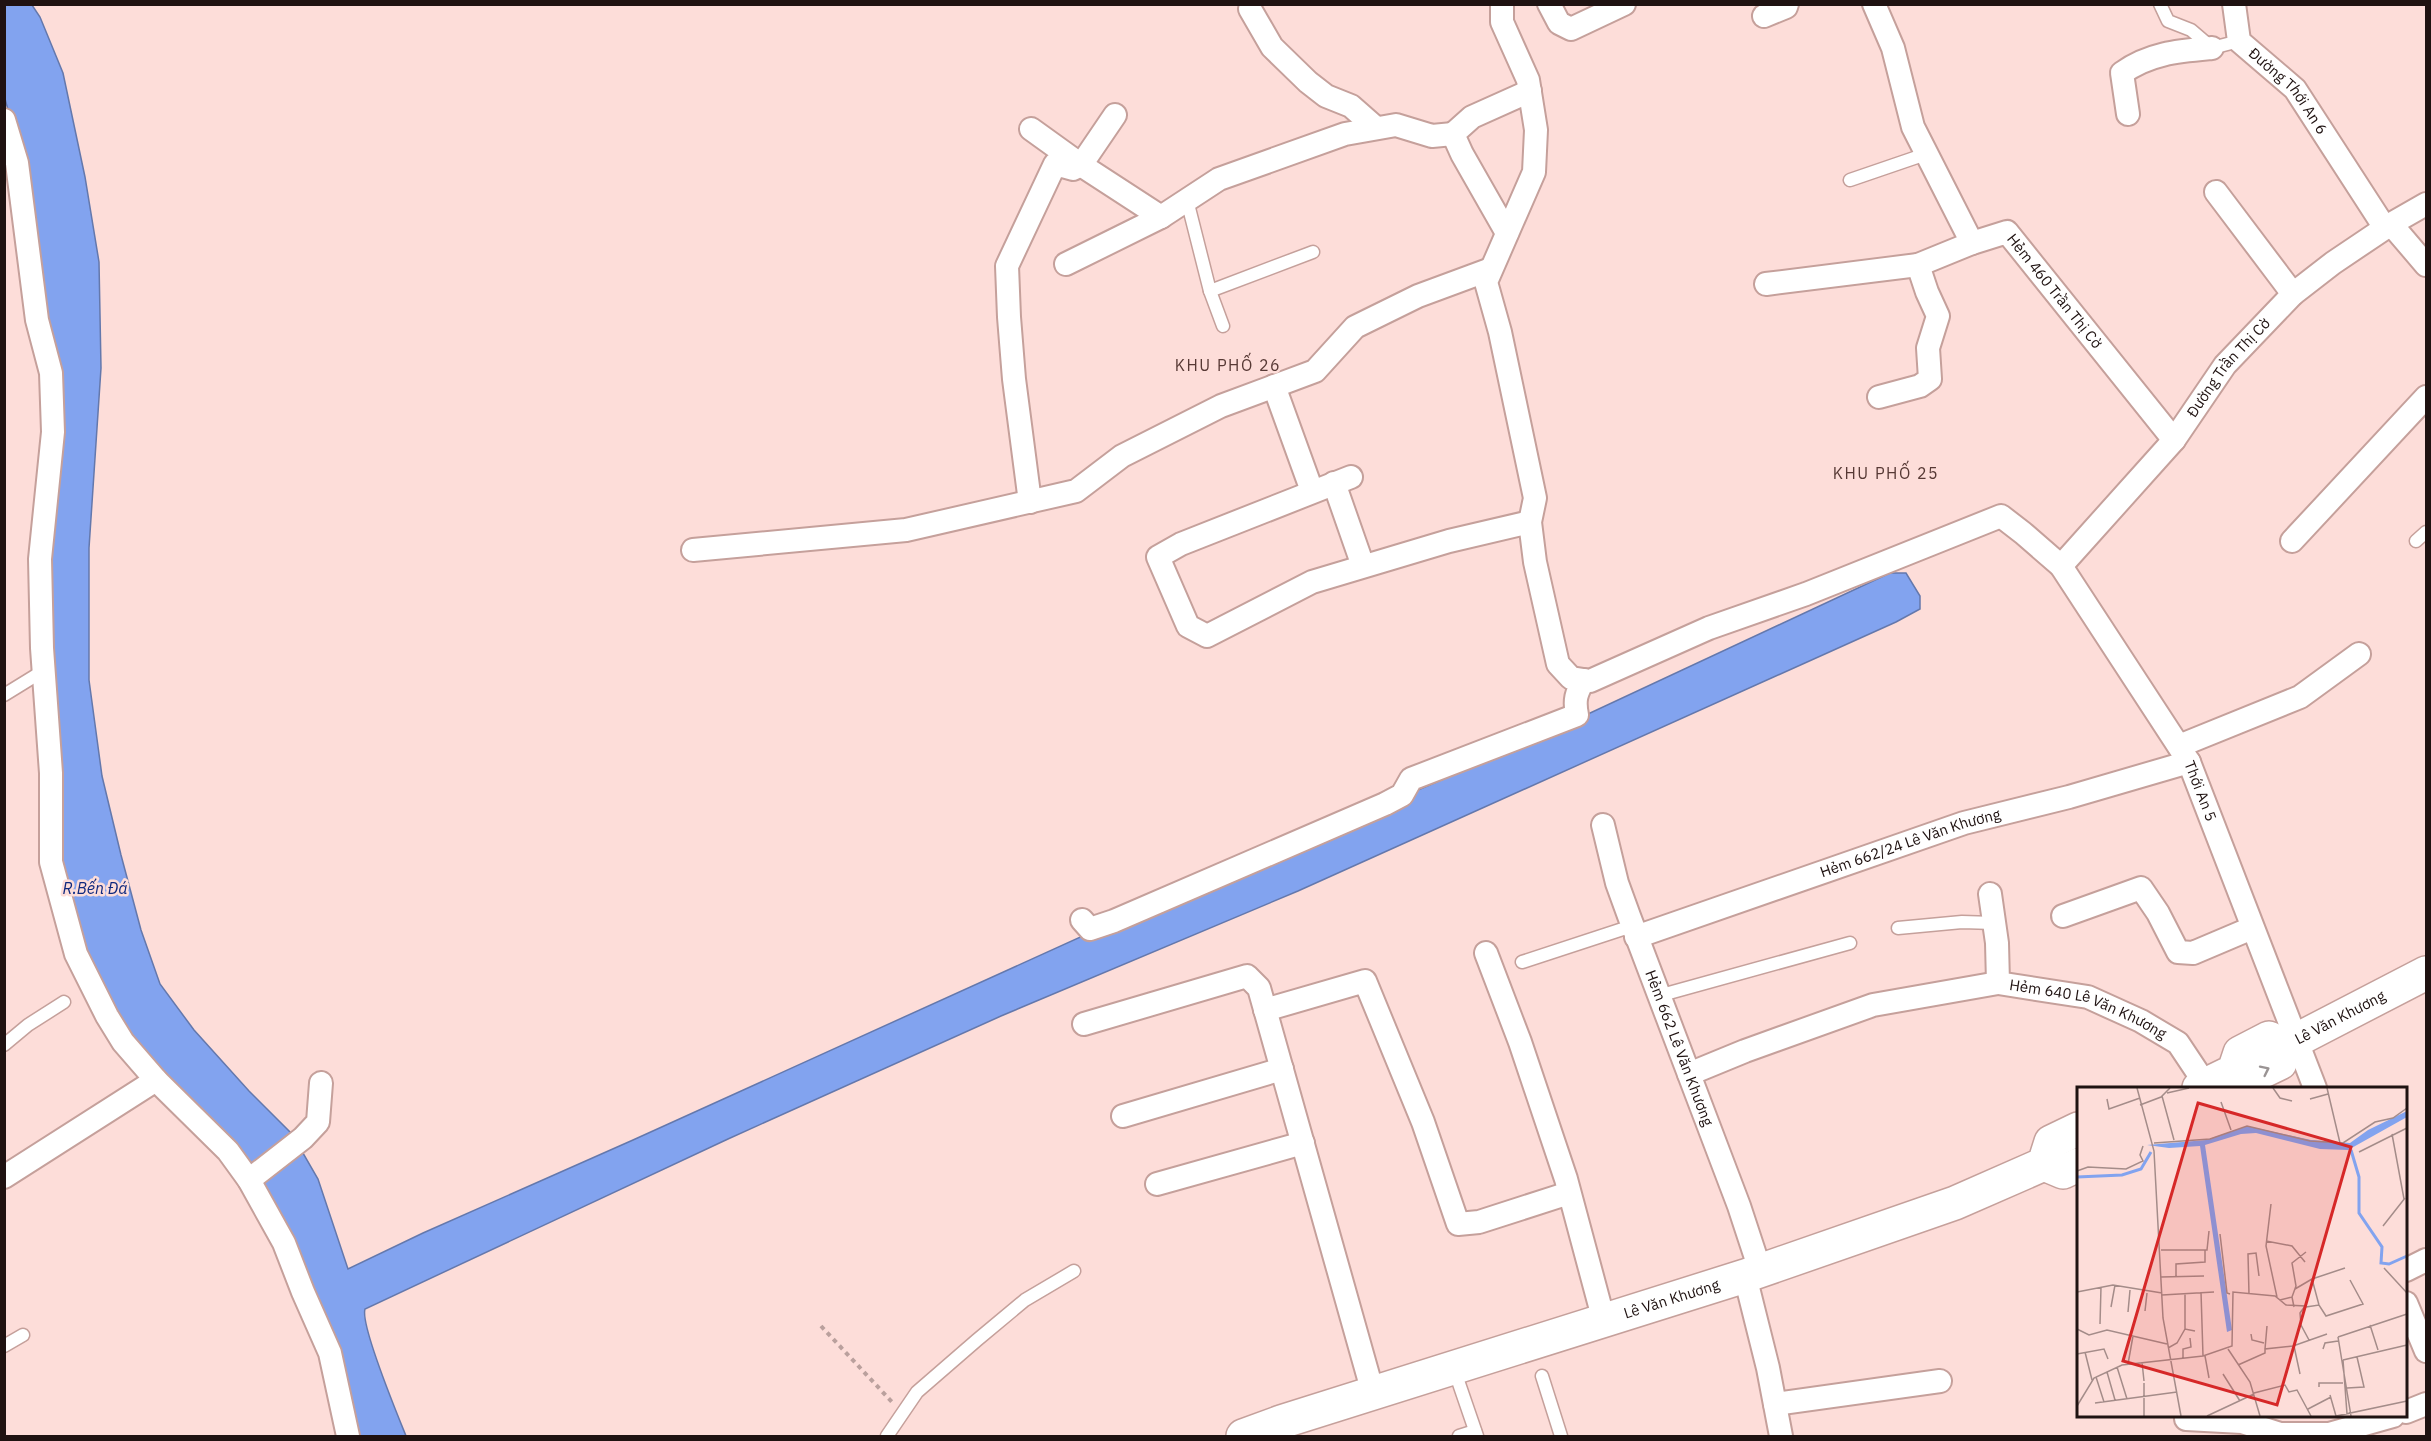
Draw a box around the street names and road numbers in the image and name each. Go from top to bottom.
street label: Đường Thới An 6 [2245,43,2332,138]
street label: Hẻm 460 Trần Thị Cờ [2003,230,2107,352]
street label: Đường Trần Thị Cờ [2182,314,2274,421]
street label: Thới An 5 [2180,758,2221,824]
street label: Hẻm 662/24 Lê Văn Khương [1817,804,2003,881]
street label: Hẻm 662 Lê Văn Khương [1641,967,1718,1129]
street label: Hẻm 640 Lê Văn Khương [2008,975,2170,1043]
street label: Lê Văn Khương [2291,986,2388,1048]
street label: Lê Văn Khương [1621,1275,1722,1323]

